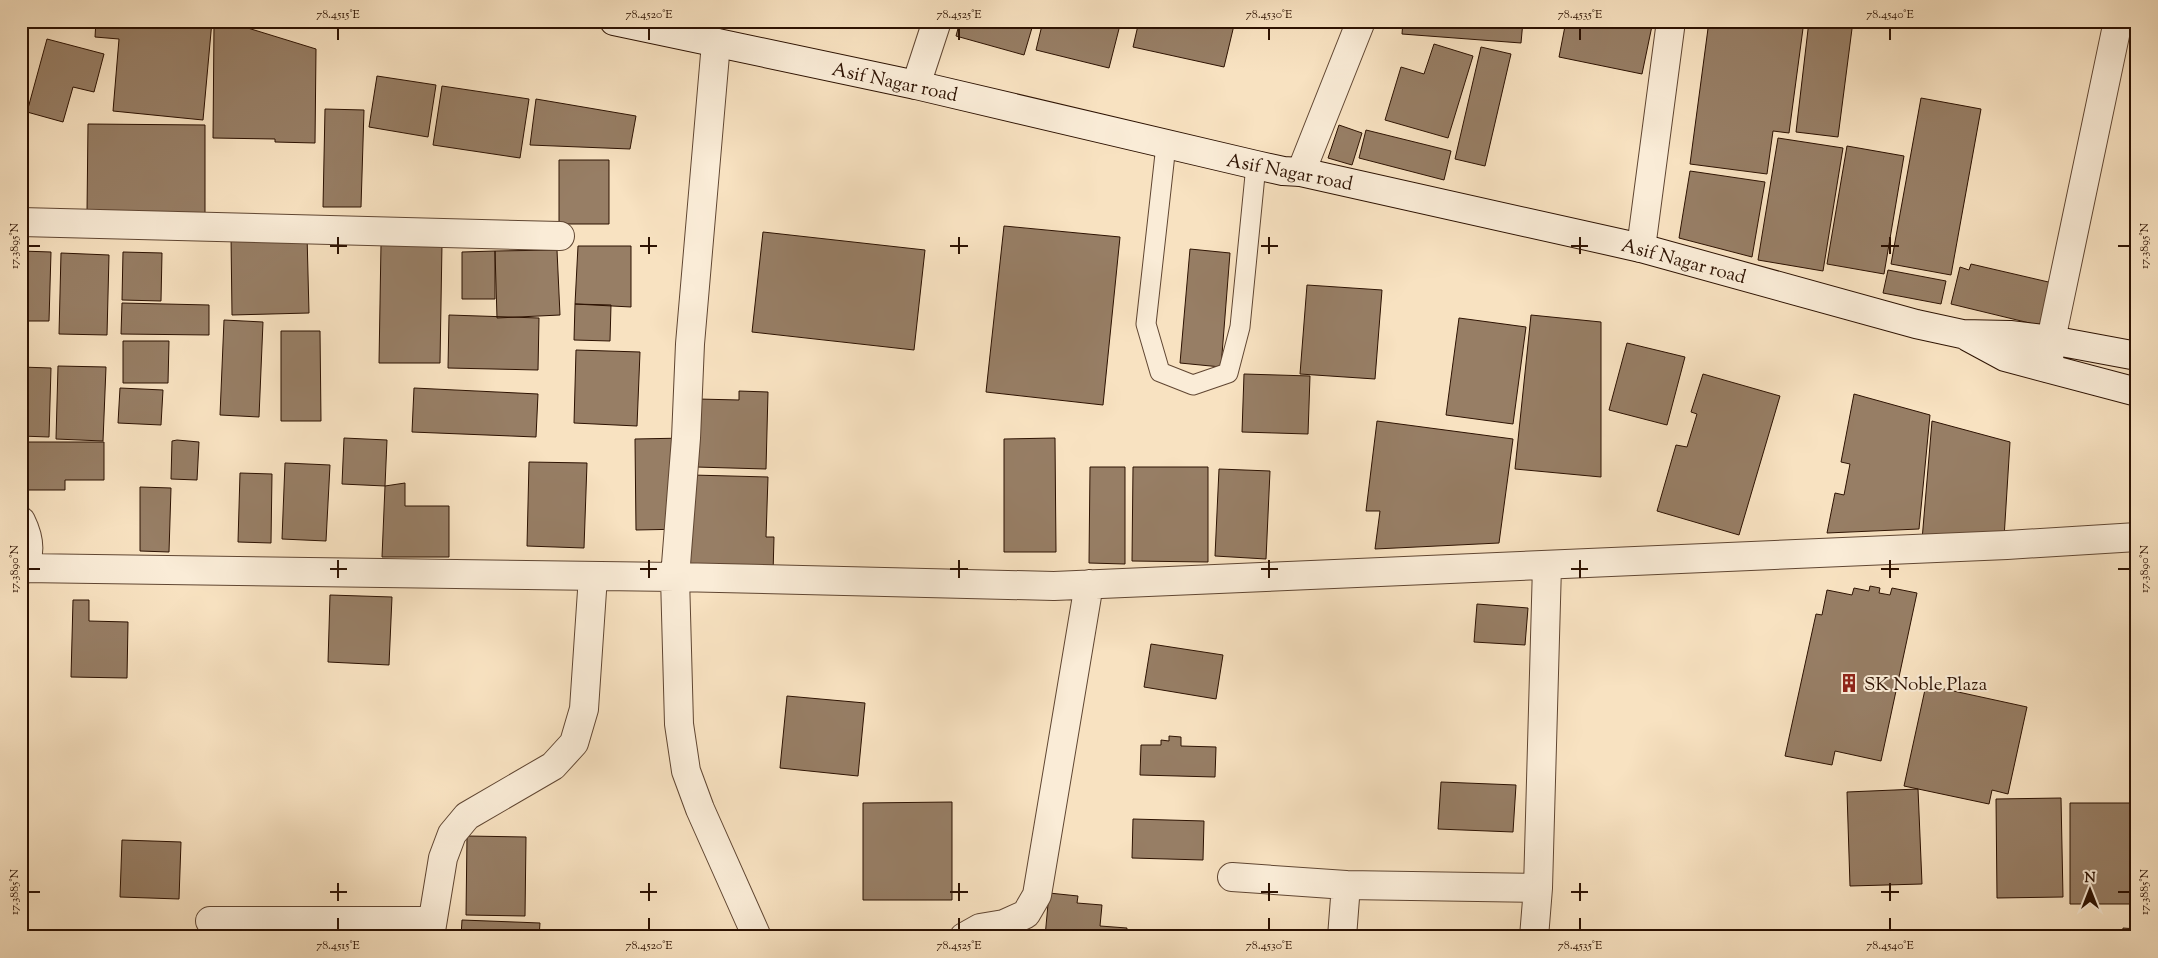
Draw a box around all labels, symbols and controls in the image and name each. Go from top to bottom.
text: 78.4515°E [316,6,361,24]
text: 78.4520°E [625,6,673,24]
text: 78.4525°E [936,6,982,24]
text: 78.4530°E [1246,6,1293,24]
text: 78.4535°E [1558,6,1603,24]
text: 78.4540°E [1866,6,1914,24]
street label: Asif Nagar road [829,57,960,110]
street label: Asif Nagar road [1224,148,1355,199]
text: 17.3895°N [6,223,24,269]
text: 17.3895°N [2136,223,2154,269]
street label: Asif Nagar road [1618,233,1749,292]
text: 17.3890°N [6,545,24,593]
text: 17.3890°N [2136,545,2154,593]
building icon: SK Noble Plaza [1838,672,1860,694]
place label: SK Noble Plaza [1864,672,1987,699]
north arrow [2066,866,2116,916]
text: 17.3885°N [6,868,24,915]
text: 17.3885°N [2136,868,2154,915]
text: N [2084,869,2096,889]
text: 78.4515°E [316,937,361,955]
text: 78.4520°E [625,937,673,955]
text: 78.4525°E [936,937,982,955]
text: 78.4530°E [1246,937,1293,955]
text: 78.4535°E [1558,937,1603,955]
text: 78.4540°E [1866,937,1914,955]

